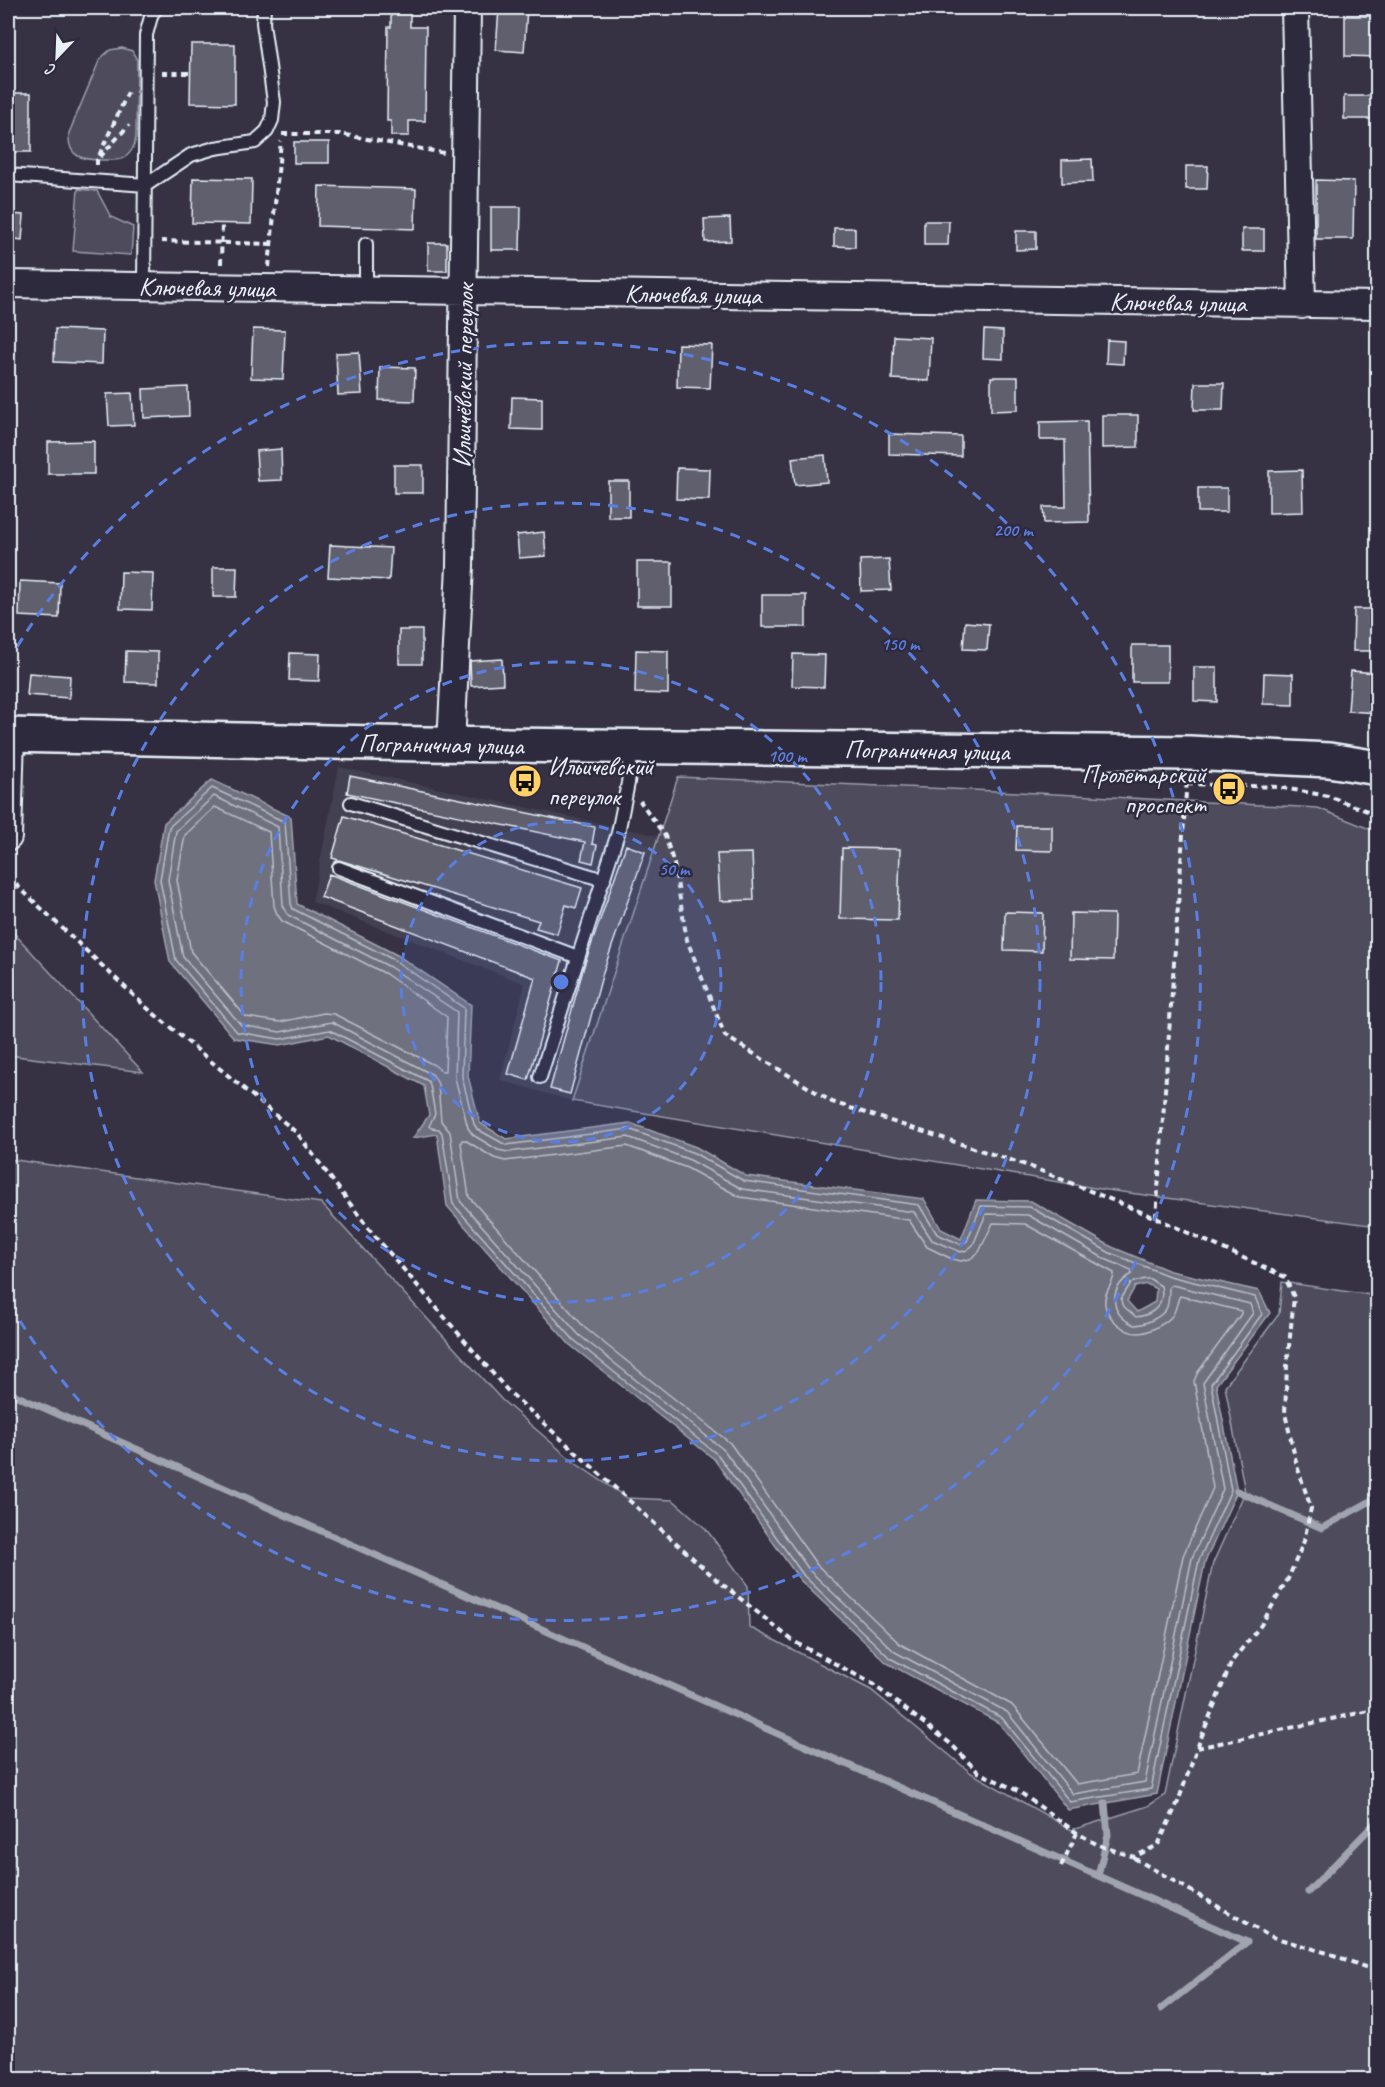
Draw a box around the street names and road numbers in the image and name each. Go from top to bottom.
street label: Ключевая улица [138,270,277,305]
street label: Ключевая улица [624,277,763,312]
street label: Ильичёвский переулок [445,281,482,468]
street label: Ключевая улица [1109,285,1248,320]
street label: Пограничная улица [358,727,525,762]
street label: Пограничная улица [844,733,1011,768]

